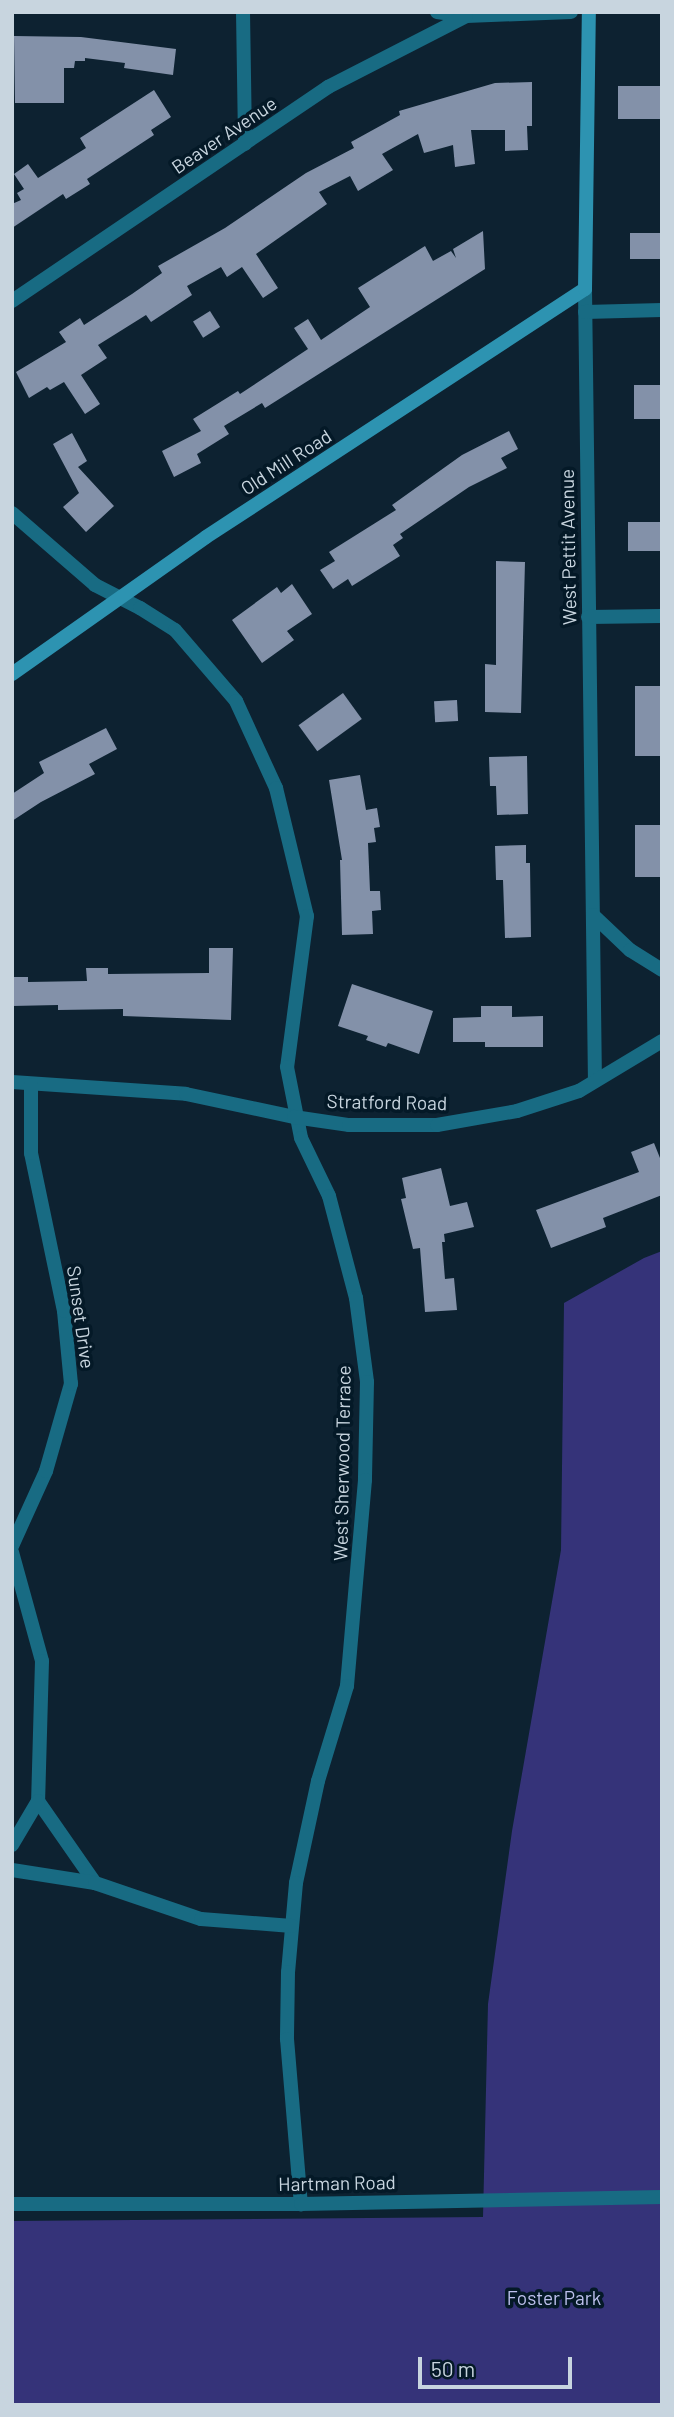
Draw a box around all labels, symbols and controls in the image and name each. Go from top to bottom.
street label: Beaver Avenue [167,92,281,178]
street label: Old Mill Road [236,424,336,500]
street label: West Pettit Avenue [555,469,581,625]
street label: Stratford Road [326,1090,448,1114]
street label: Sunset Drive [62,1264,100,1370]
street label: West Sherwood Terrace [329,1365,355,1561]
street label: Hartman Road [278,2171,396,2195]
park label: Foster Park [507,2287,601,2309]
scale bar [422,2344,576,2388]
text: 50 m [431,2356,475,2381]

